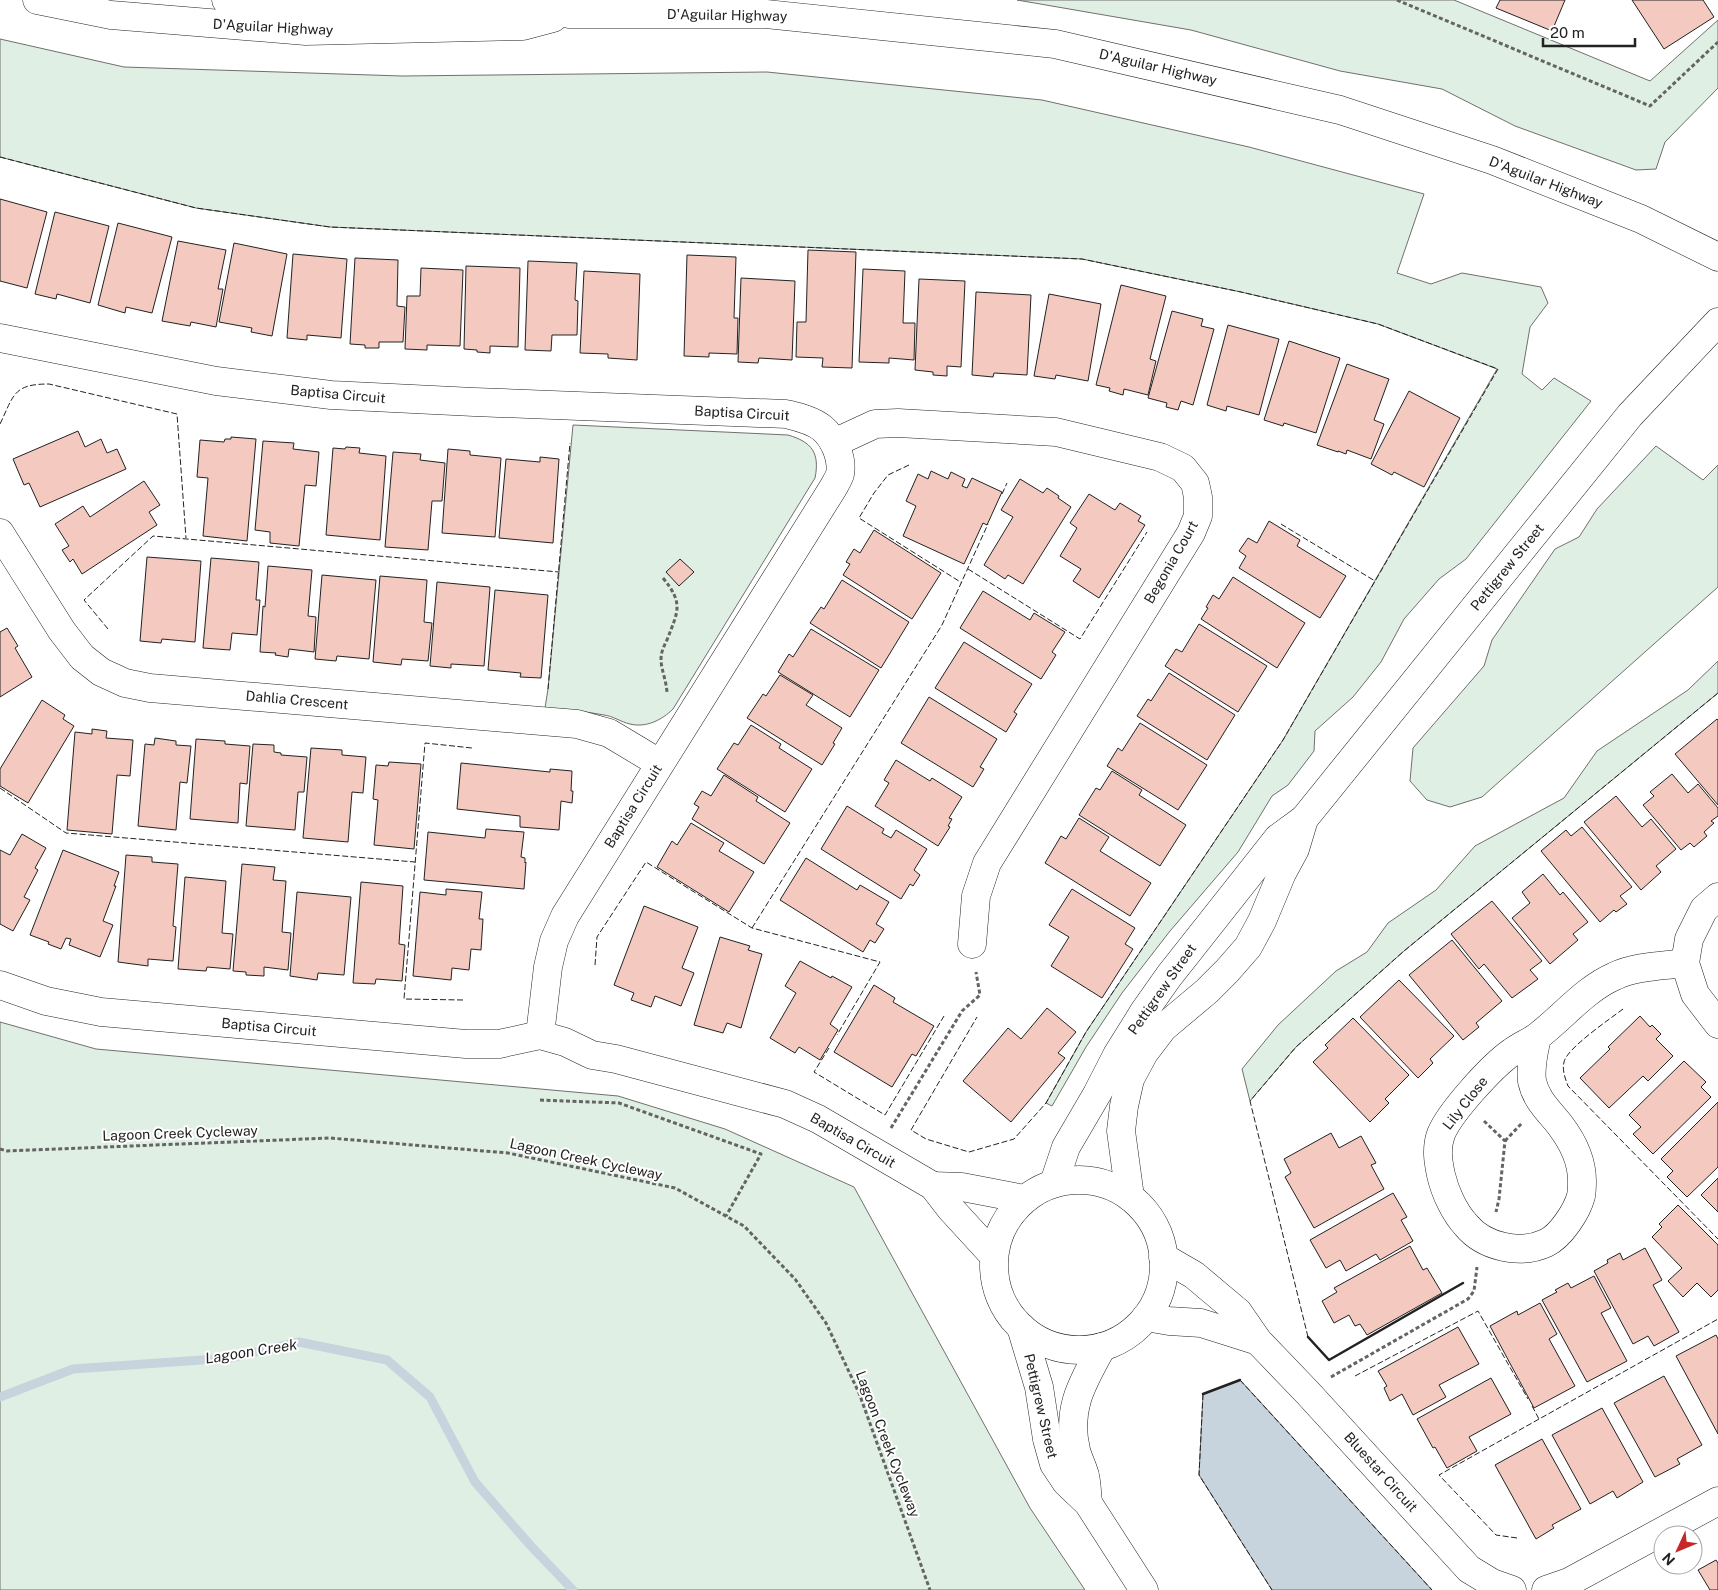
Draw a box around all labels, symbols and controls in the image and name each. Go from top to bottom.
street label: D'Aguilar Highway [667,6,788,24]
scale bar [1543,15,1636,47]
street label: D'Aguilar Highway [212,16,334,38]
text: 20 m [1550,24,1585,41]
street label: D'Aguilar Highway [1098,46,1219,88]
street label: D'Aguilar Highway [1487,153,1606,211]
street label: Baptisa Circuit [290,382,386,406]
street label: Baptisa Circuit [694,403,790,423]
street label: Begonia Court [1141,518,1201,606]
street label: Pettigrew Street [1467,520,1547,614]
street label: Dahlia Crescent [245,688,349,712]
street label: Baptisa Circuit [601,761,665,851]
street label: Pettigrew Street [1125,941,1199,1037]
street label: Baptisa Circuit [221,1015,317,1039]
street label: Lily Close [1439,1073,1491,1133]
street label: Baptisa Circuit [808,1109,898,1171]
street label: Lagoon Creek Cycleway [102,1122,258,1144]
street label: Lagoon Creek Cycleway [508,1135,664,1183]
water label: Lagoon Creek [204,1335,299,1367]
street label: Pettigrew Street [1021,1352,1061,1460]
street label: Lagoon Creek Cycleway [853,1369,924,1520]
street label: Bluestar Circuit [1341,1429,1421,1515]
north arrow [1653,1525,1703,1575]
text: N [1659,1550,1678,1569]

